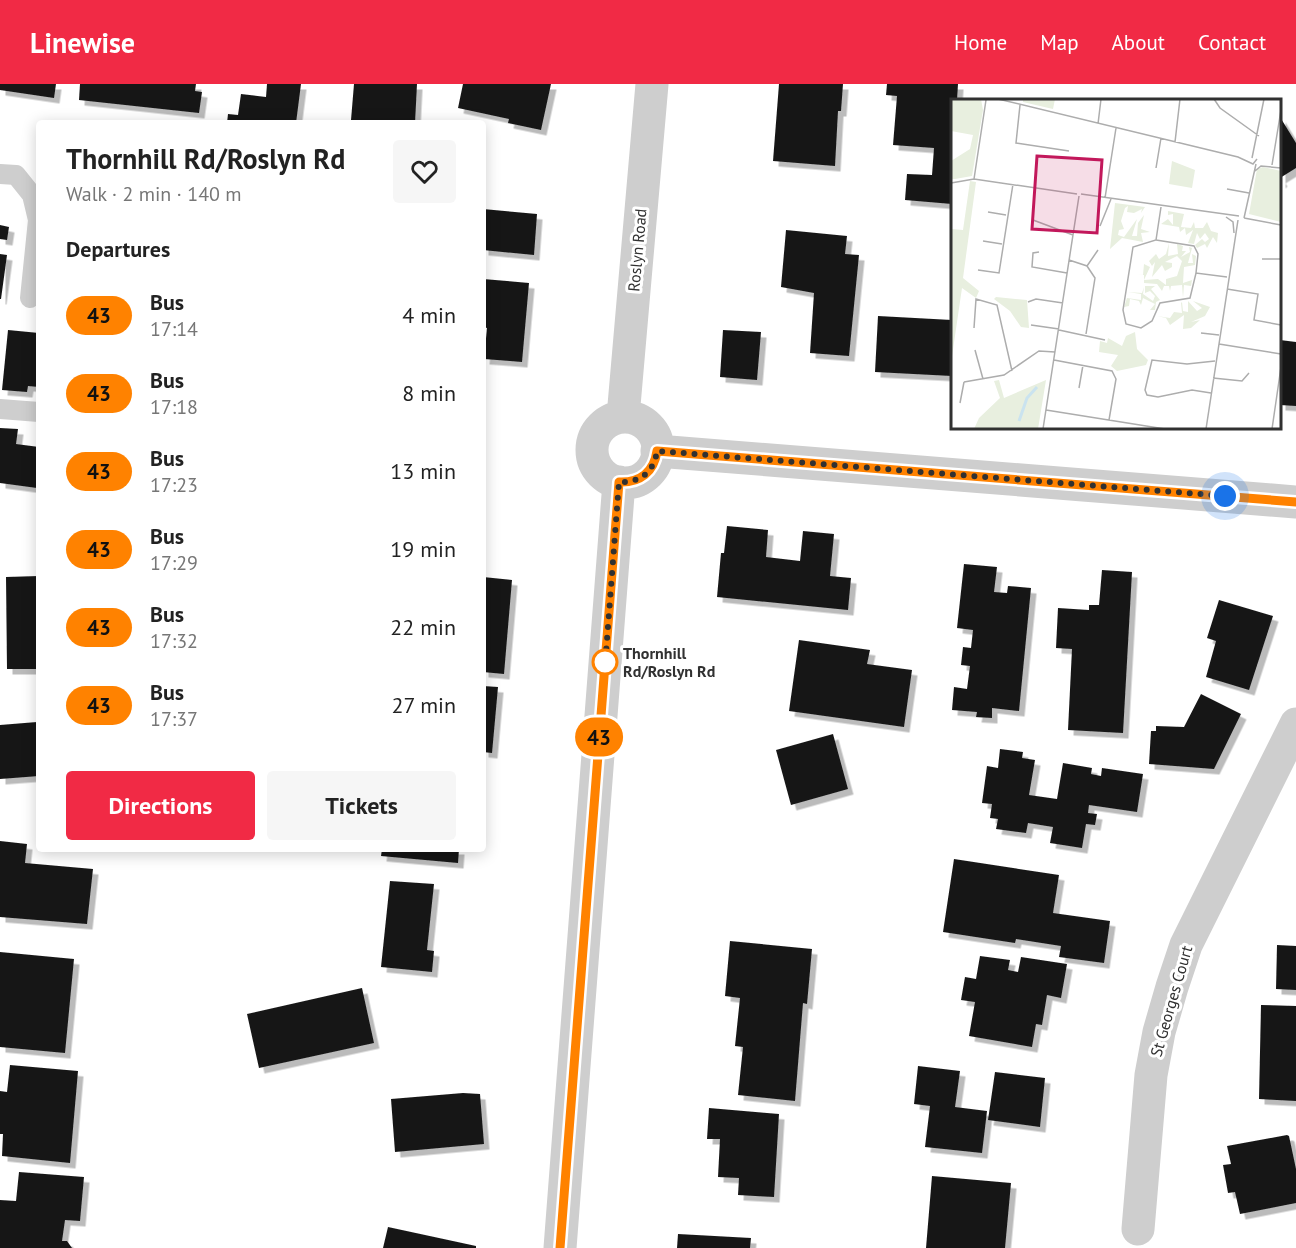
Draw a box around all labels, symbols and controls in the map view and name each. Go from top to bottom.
text: Linewise [30,24,135,61]
text: Home [954,29,1007,56]
text: Map [1040,29,1079,56]
text: About [1112,29,1165,56]
text: Contact [1198,29,1266,56]
inset map [951,99,1281,429]
text: Thornhill Rd/Roslyn Rd [66,140,345,177]
button: heart [393,140,456,203]
text: Walk · 2 min · 140 m [66,181,242,207]
street label: Roslyn Road [623,208,651,292]
text: Departures [66,235,170,263]
text: Bus [150,288,184,316]
text: 4 min [402,301,456,329]
text: 43 [87,302,111,329]
text: 17:14 [150,316,198,342]
text: Bus [150,366,184,394]
text: 8 min [402,379,456,407]
text: 43 [87,380,111,407]
text: 17:18 [150,394,198,420]
text: Bus [150,444,184,472]
text: 13 min [390,457,456,485]
text: 43 [87,458,111,485]
text: 17:23 [150,472,198,498]
your location [1210,481,1240,511]
text: Bus [150,522,184,550]
text: 19 min [390,535,456,563]
text: 43 [87,536,111,563]
text: 17:29 [150,550,198,576]
text: Bus [150,600,184,628]
text: 22 min [390,613,456,641]
text: 43 [87,614,111,641]
text: 17:32 [150,628,198,654]
place label: Thornhill Rd/Roslyn Rd [623,643,715,681]
marker: Thornhill Rd/Roslyn Rd [592,649,618,675]
text: Bus [150,678,184,706]
text: 27 min [392,691,456,719]
text: 43 [87,692,111,719]
text: 17:37 [150,706,198,732]
line badge: 43 [572,718,626,756]
text: 43 [587,724,611,751]
button: Directions [66,771,255,840]
button: Tickets [267,771,456,840]
street label: St Georges Court [1146,943,1197,1059]

